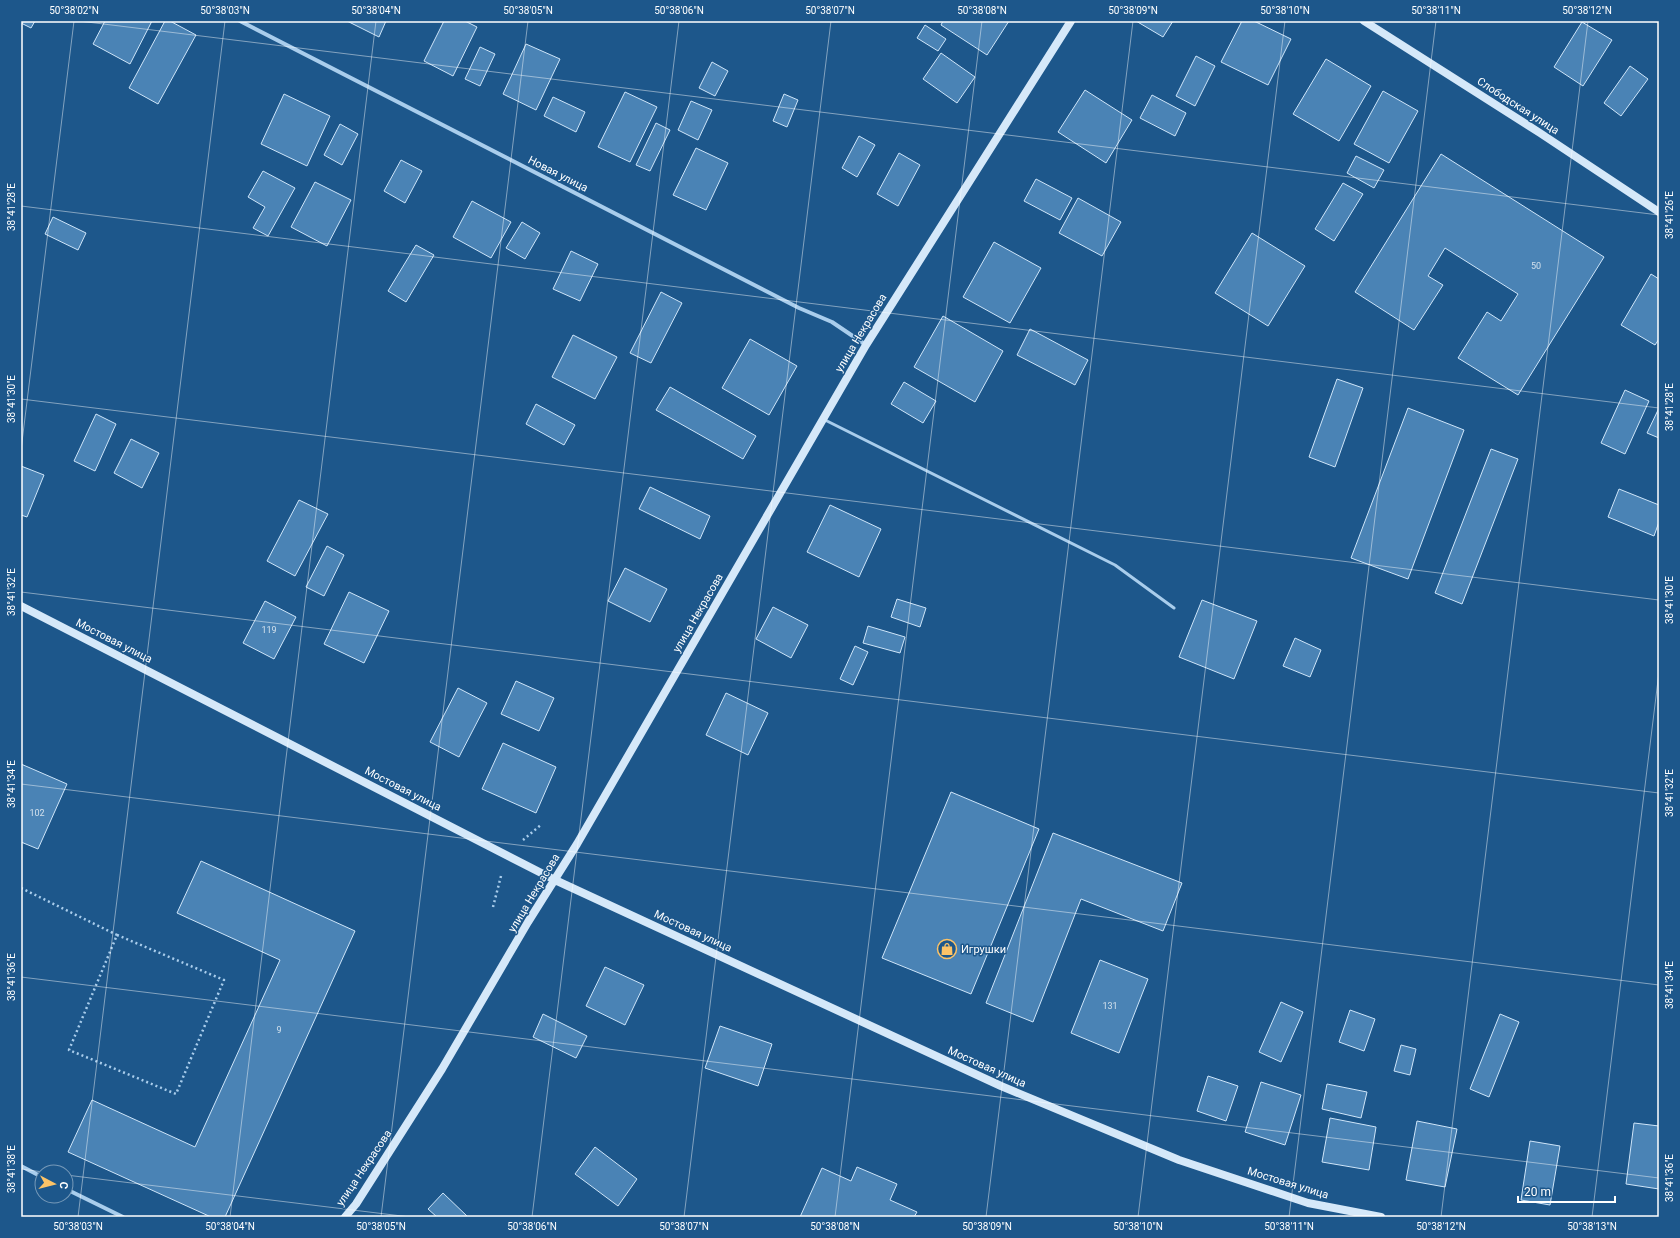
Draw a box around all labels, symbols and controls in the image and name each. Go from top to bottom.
text: 50°38'02"N [49,5,99,16]
text: 50°38'03"N [200,5,250,16]
text: 50°38'04"N [351,5,401,16]
text: 50°38'05"N [503,5,553,16]
text: 50°38'06"N [654,5,704,16]
text: 50°38'07"N [805,5,855,16]
text: 50°38'08"N [957,5,1007,16]
text: 50°38'09"N [1108,5,1158,16]
text: 50°38'10"N [1260,5,1310,16]
text: 50°38'11"N [1411,5,1461,16]
text: 50°38'12"N [1562,5,1612,16]
street label: Слободская улица [1475,75,1561,137]
street label: Новая улица [526,153,590,195]
text: 38°41'28"E [6,183,17,231]
text: 38°41'26"E [1664,191,1675,239]
house number: 50 [1531,261,1541,271]
street label: улица Некрасова [833,291,890,374]
text: 38°41'30"E [6,375,17,423]
text: 38°41'28"E [1664,383,1675,431]
text: 38°41'32"E [6,568,17,616]
street label: улица Некрасова [670,571,726,655]
text: 38°41'30"E [1664,576,1675,624]
street label: Мостовая улица [74,616,154,666]
house number: 119 [261,625,277,635]
text: 38°41'34"E [6,760,17,808]
street label: Мостовая улица [363,764,443,814]
text: 38°41'32"E [1664,769,1675,817]
house number: 102 [29,808,45,818]
street label: улица Некрасова [506,851,563,934]
street label: Мостовая улица [652,907,734,955]
shop icon: Игрушки [936,938,958,960]
place label: Игрушки [961,943,1006,956]
text: 38°41'36"E [6,953,17,1001]
text: 38°41'34"E [1664,961,1675,1009]
house number: 131 [1102,1001,1118,1011]
house number: 9 [276,1025,282,1035]
street label: Мостовая улица [946,1044,1028,1090]
street label: улица Некрасова [334,1127,394,1209]
text: 38°41'38"E [6,1145,17,1193]
text: 38°41'36"E [1664,1154,1675,1202]
north arrow [34,1164,74,1204]
street label: Мостовая улица [1246,1164,1330,1202]
scale bar [1518,1178,1615,1204]
text: С [57,1181,70,1190]
text: 20 m [1524,1185,1551,1199]
text: 50°38'03"N [53,1221,103,1232]
text: 50°38'04"N [205,1221,255,1232]
text: 50°38'05"N [356,1221,406,1232]
text: 50°38'06"N [507,1221,557,1232]
text: 50°38'07"N [659,1221,709,1232]
text: 50°38'08"N [810,1221,860,1232]
text: 50°38'09"N [962,1221,1012,1232]
text: 50°38'10"N [1113,1221,1163,1232]
text: 50°38'11"N [1264,1221,1314,1232]
text: 50°38'12"N [1416,1221,1466,1232]
text: 50°38'13"N [1567,1221,1617,1232]

